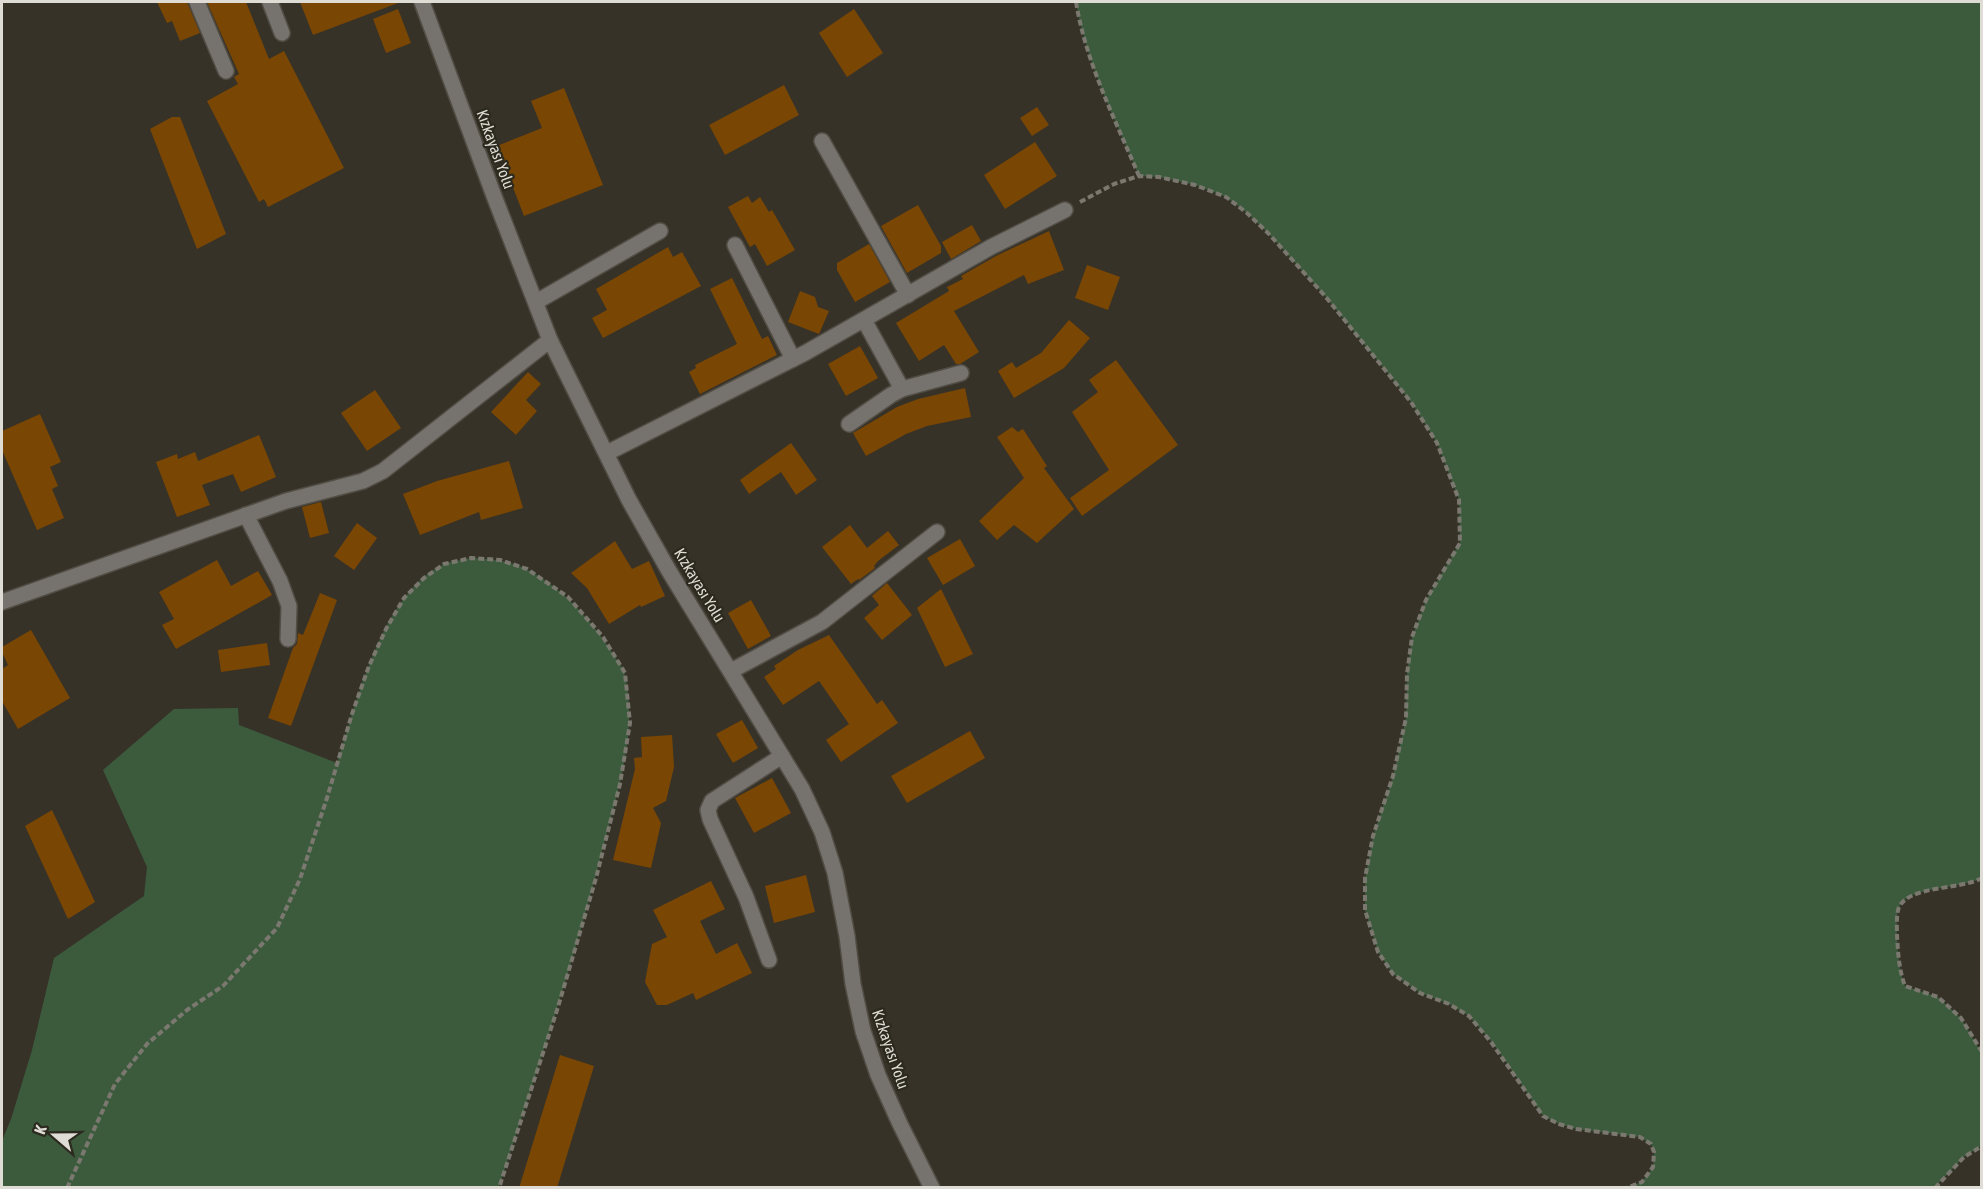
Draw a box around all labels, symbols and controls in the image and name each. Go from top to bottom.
street label: Kızkayası Yolu [472,107,519,191]
street label: Kızkayası Yolu [670,545,729,626]
street label: Kızkayası Yolu [868,1007,913,1091]
north arrow [24,1105,84,1165]
text: K [30,1123,50,1137]

